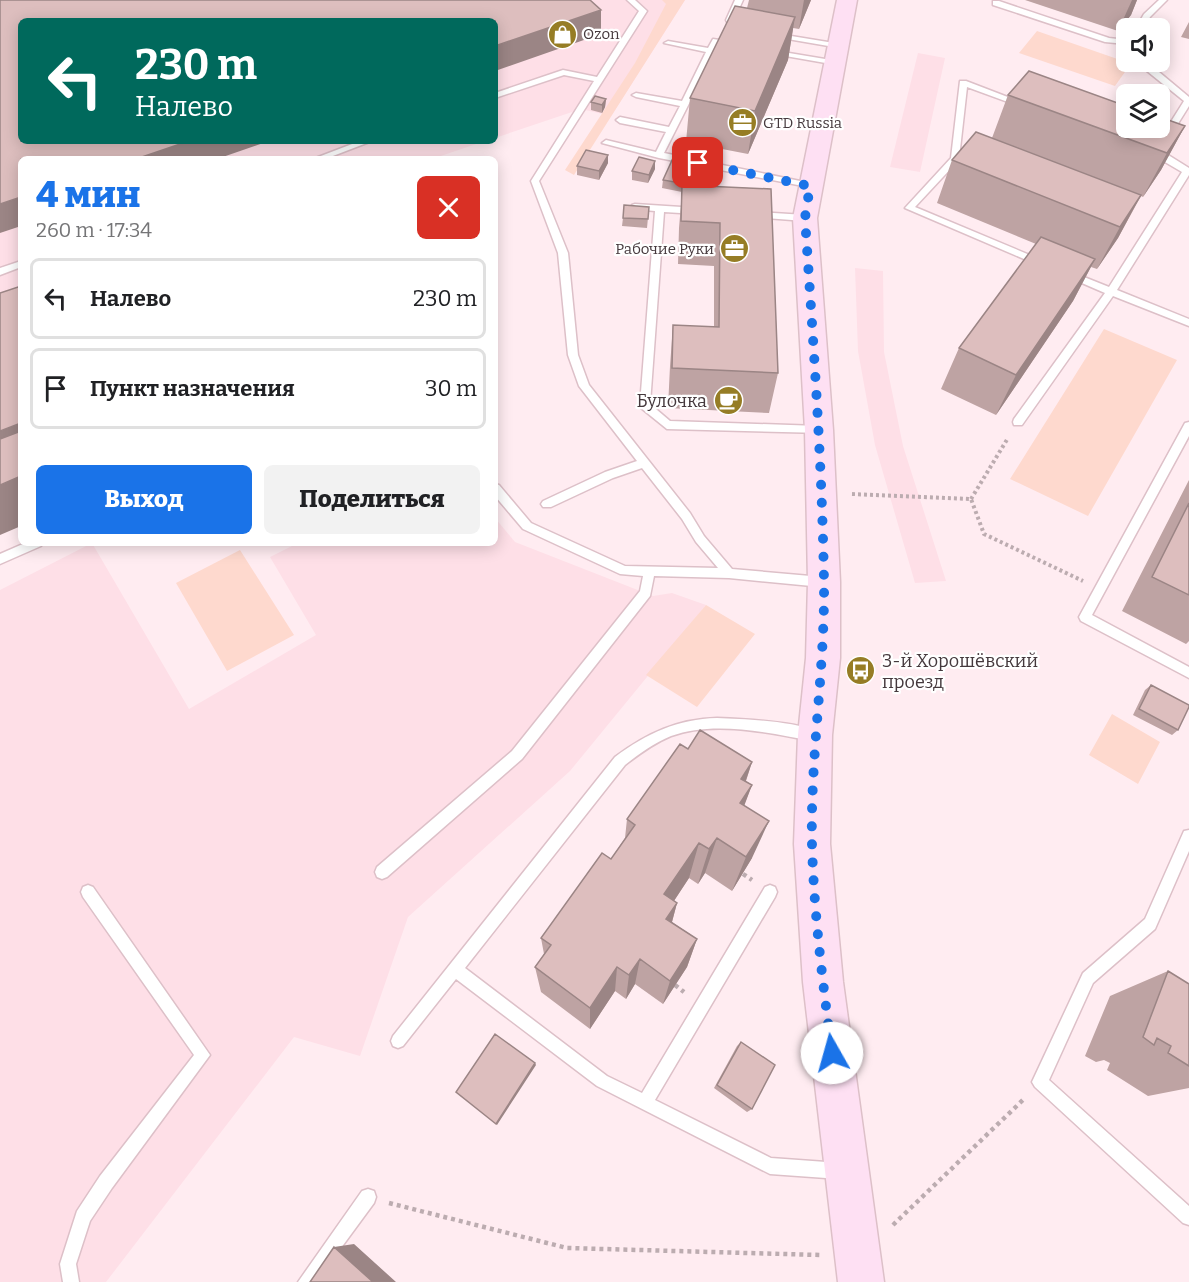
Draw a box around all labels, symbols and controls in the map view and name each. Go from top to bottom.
shop icon: Ozon [546,18,578,50]
map controls [1116,18,1170,138]
button: sound [1116,18,1170,72]
place label: Ozon [583,25,620,43]
text: 230 m [135,40,257,90]
icon: left [36,42,114,120]
button: layers [1116,84,1170,138]
text: Налево [135,91,233,123]
office icon: GTD Russia [726,107,758,139]
place label: GTD Russia [763,114,842,132]
pin [672,137,723,188]
icon: arrive [681,146,714,179]
text: 4 мин [36,173,140,217]
button: close [417,176,480,239]
text: 260 m · 17:34 [36,218,152,242]
office icon: Рабочие Руки [719,233,751,265]
place label: Рабочие Руки [615,240,714,258]
icon: left [39,282,72,315]
text: Налево [90,285,171,312]
text: 230 m [413,285,477,312]
icon: arrive [39,372,72,405]
text: Пункт назначения [90,375,295,402]
text: 30 m [425,375,477,402]
cafe icon: Булочка [712,385,744,417]
place label: Булочка [637,390,707,412]
button: Выход [36,465,252,534]
button: Поделиться [264,465,480,534]
place label: 3-й Хорошёвский проезд [882,650,1038,693]
bus stop icon: 3-й Хорошёвский проезд [845,655,877,687]
position arrow [800,1021,864,1085]

